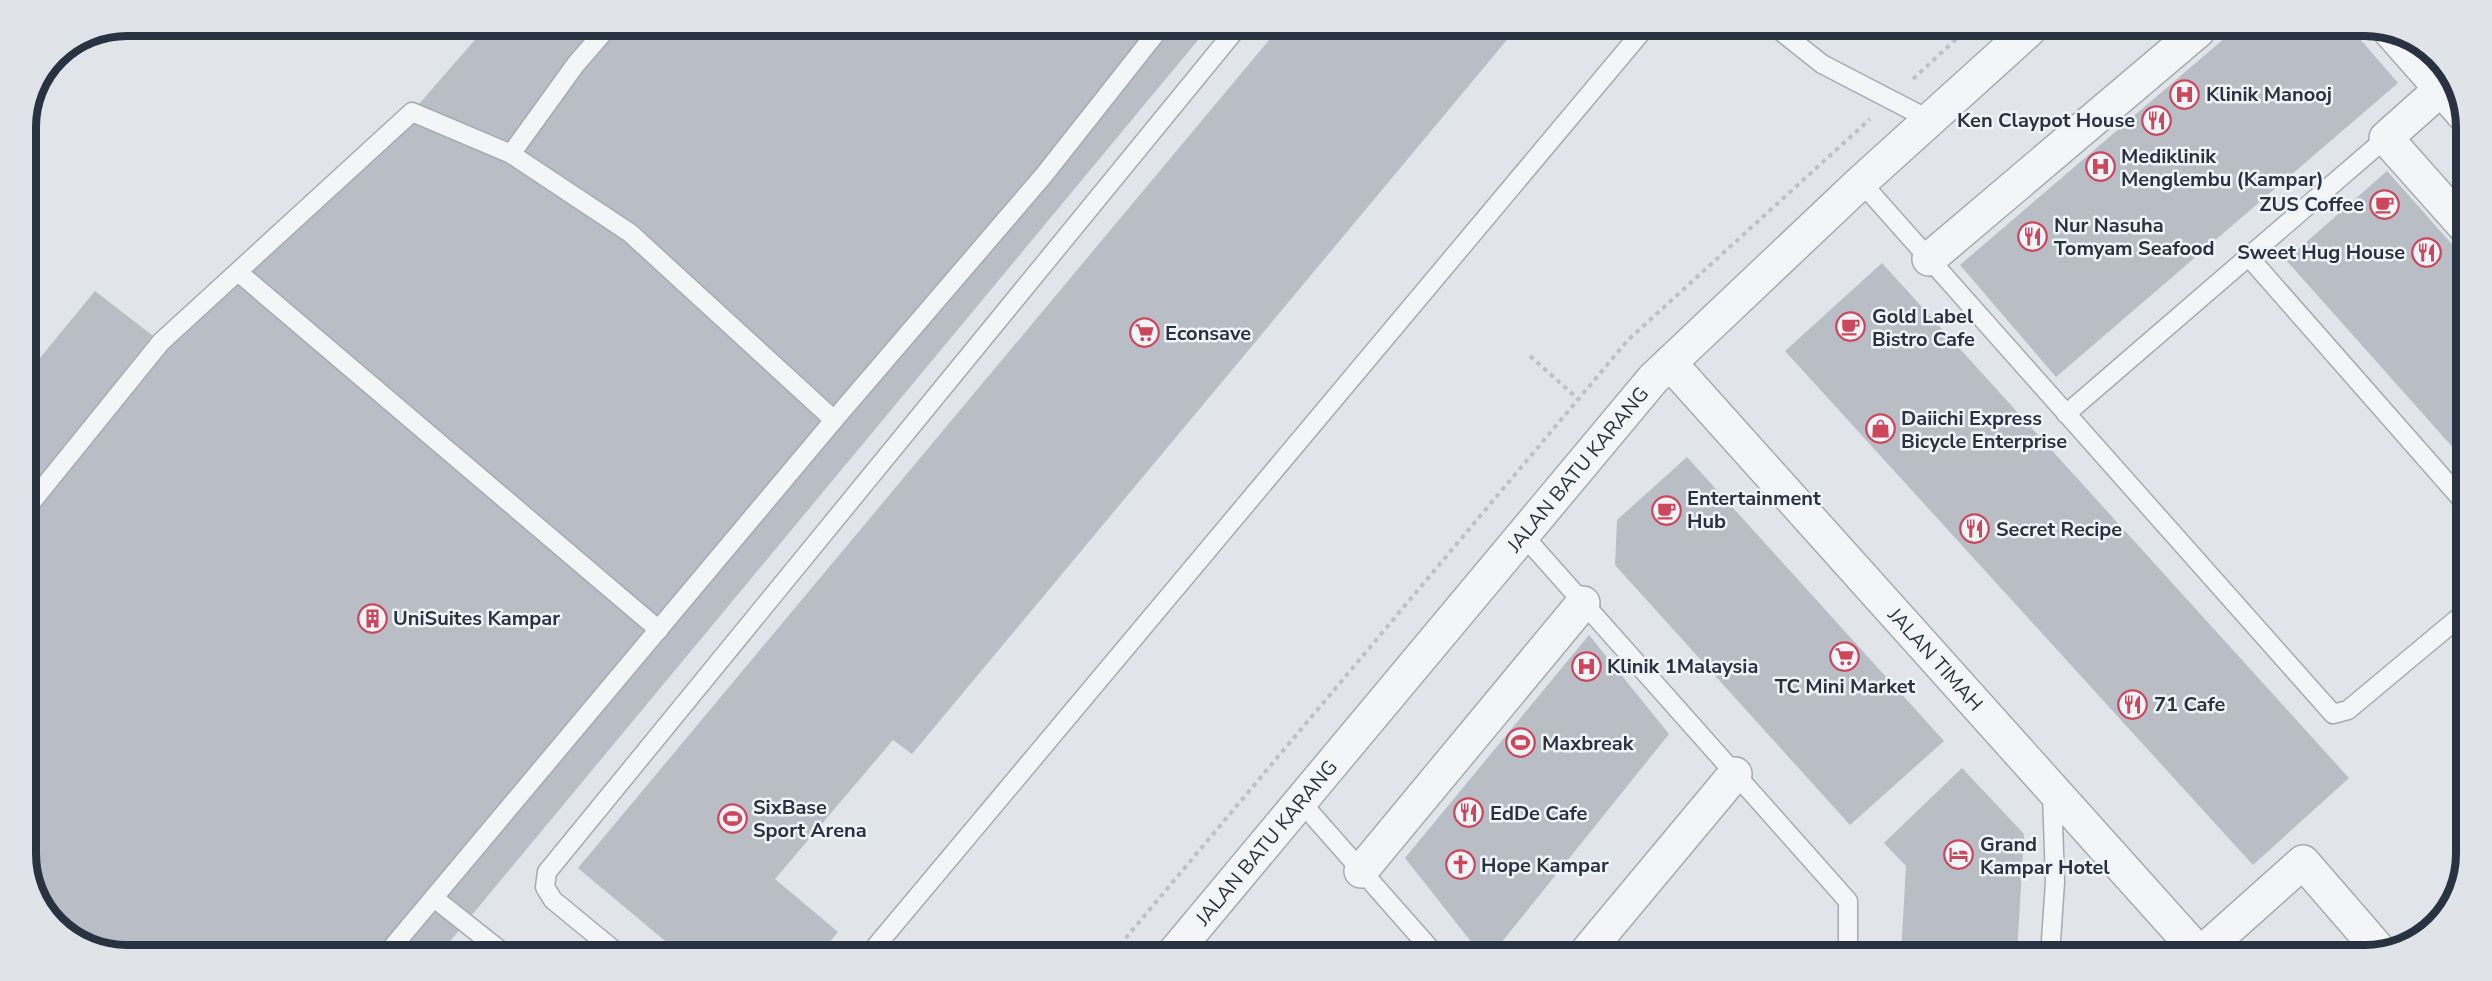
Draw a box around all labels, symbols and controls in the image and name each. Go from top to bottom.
hospital icon: Klinik Manooj [2169,78,2201,110]
place label: Klinik Manooj [2206,81,2332,108]
restaurant icon: Ken Claypot House [2140,104,2172,136]
place label: Ken Claypot House [1957,107,2135,134]
place label: Mediklinik Menglembu (Kampar) [2121,143,2324,193]
hospital icon: Mediklinik Menglembu (Kampar) [2084,151,2116,183]
cafe icon: ZUS Coffee [2369,188,2401,220]
place label: ZUS Coffee [2259,191,2364,218]
place label: Nur Nasuha Tomyam Seafood [2054,212,2214,262]
restaurant icon: Nur Nasuha Tomyam Seafood [2017,220,2049,252]
restaurant icon: Sweet Hug House [2410,236,2442,268]
place label: Sweet Hug House [2237,239,2405,266]
place label: Gold Label Bistro Cafe [1872,303,1975,353]
cafe icon: Gold Label Bistro Cafe [1835,311,1867,343]
supermarket icon: Econsave [1128,317,1160,349]
place label: Econsave [1165,320,1251,347]
street label: JALAN BATU KARANG [1500,381,1655,559]
place label: Daiichi Express Bicycle Enterprise [1901,405,2067,455]
shop icon: Daiichi Express Bicycle Enterprise [1864,413,1896,445]
place label: Entertainment Hub [1687,485,1821,535]
cafe icon: Entertainment Hub [1650,494,1682,526]
restaurant icon: Secret Recipe [1959,513,1991,545]
place label: Secret Recipe [1996,516,2122,543]
street label: JALAN TIMAH [1881,601,1989,717]
building icon: UniSuites Kampar [356,602,388,634]
place label: UniSuites Kampar [393,605,560,632]
supermarket icon: TC Mini Market [1829,640,1861,672]
hospital icon: Klinik 1Malaysia [1570,650,1602,682]
place label: Klinik 1Malaysia [1607,653,1758,680]
place label: TC Mini Market [1775,673,1915,700]
restaurant icon: 71 Cafe [2117,688,2149,720]
place label: 71 Cafe [2154,691,2226,718]
sports icon: Maxbreak [1505,727,1537,759]
place label: Maxbreak [1542,730,1635,757]
street label: JALAN BATU KARANG [1189,754,1344,932]
place label: SixBase Sport Arena [753,794,867,844]
restaurant icon: EdDe Cafe [1453,797,1485,829]
place label: EdDe Cafe [1490,800,1588,827]
sports icon: SixBase Sport Arena [716,802,748,834]
place label: Grand Kampar Hotel [1980,831,2110,881]
hotel icon: Grand Kampar Hotel [1943,839,1975,871]
church icon: Hope Kampar [1444,849,1476,881]
place label: Hope Kampar [1481,852,1609,879]

